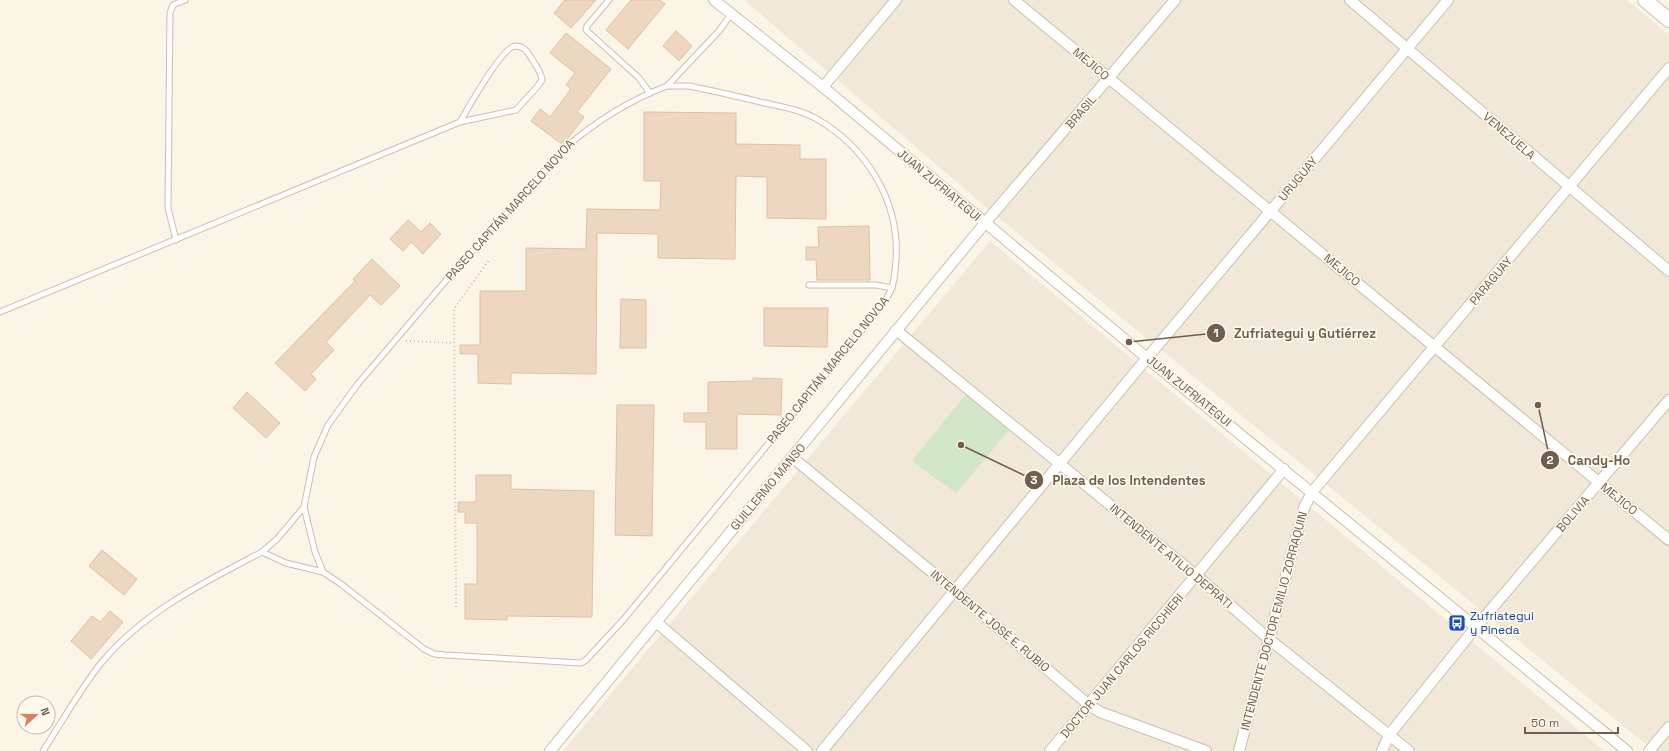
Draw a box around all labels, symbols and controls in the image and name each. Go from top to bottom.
street label: MEJICO [1069,44,1113,84]
street label: BRASIL [1062,91,1100,132]
street label: VENEZUELA [1479,109,1539,164]
street label: PASEO CAPITÁN MARCELO NOVOA [442,135,578,284]
street label: JUAN ZUFRIATEGUI [894,145,984,225]
street label: URUGUAY [1275,153,1322,205]
street label: MEJICO [1320,250,1364,290]
street label: PARAGUAY [1466,253,1516,309]
street label: PASEO CAPITÁN MARCELO NOVOA [763,293,893,447]
callout: Zufriategui y Gutiérrez [1206,321,1384,346]
text: 1 [1213,325,1219,341]
text: Zufriategui y Gutiérrez [1234,325,1376,342]
street label: JUAN ZUFRIATEGUI [1143,352,1235,430]
street label: GUILLERMO MANSO [727,440,809,534]
callout: Candy-Ho [1540,448,1638,473]
text: 2 [1546,452,1554,468]
text: Candy-Ho [1568,452,1630,469]
callout: Plaza de los Intendentes [1024,468,1214,493]
text: 3 [1030,472,1038,488]
text: Plaza de los Intendentes [1052,472,1206,489]
street label: MEJICO [1597,479,1641,519]
street label: BOLIVIA [1553,492,1594,536]
street label: INTENDENTE ATILIO DEPRATI [1106,500,1236,612]
street label: INTENDENTE DOCTOR EMILIO ZORRAQUIN [1237,510,1311,732]
street label: INTENDENTE JOSÉ E. RUBIO [927,566,1053,676]
street label: DOCTOR JUAN CARLOS RICCHIERI [1057,590,1187,742]
place label: Zufriategui y Pineda [1470,608,1534,638]
bus stop icon: Zufriategui y Pineda [1447,613,1467,633]
north arrow [16,695,56,735]
text: N [37,705,53,717]
scale bar [1525,709,1618,735]
text: 50 m [1531,715,1559,731]

